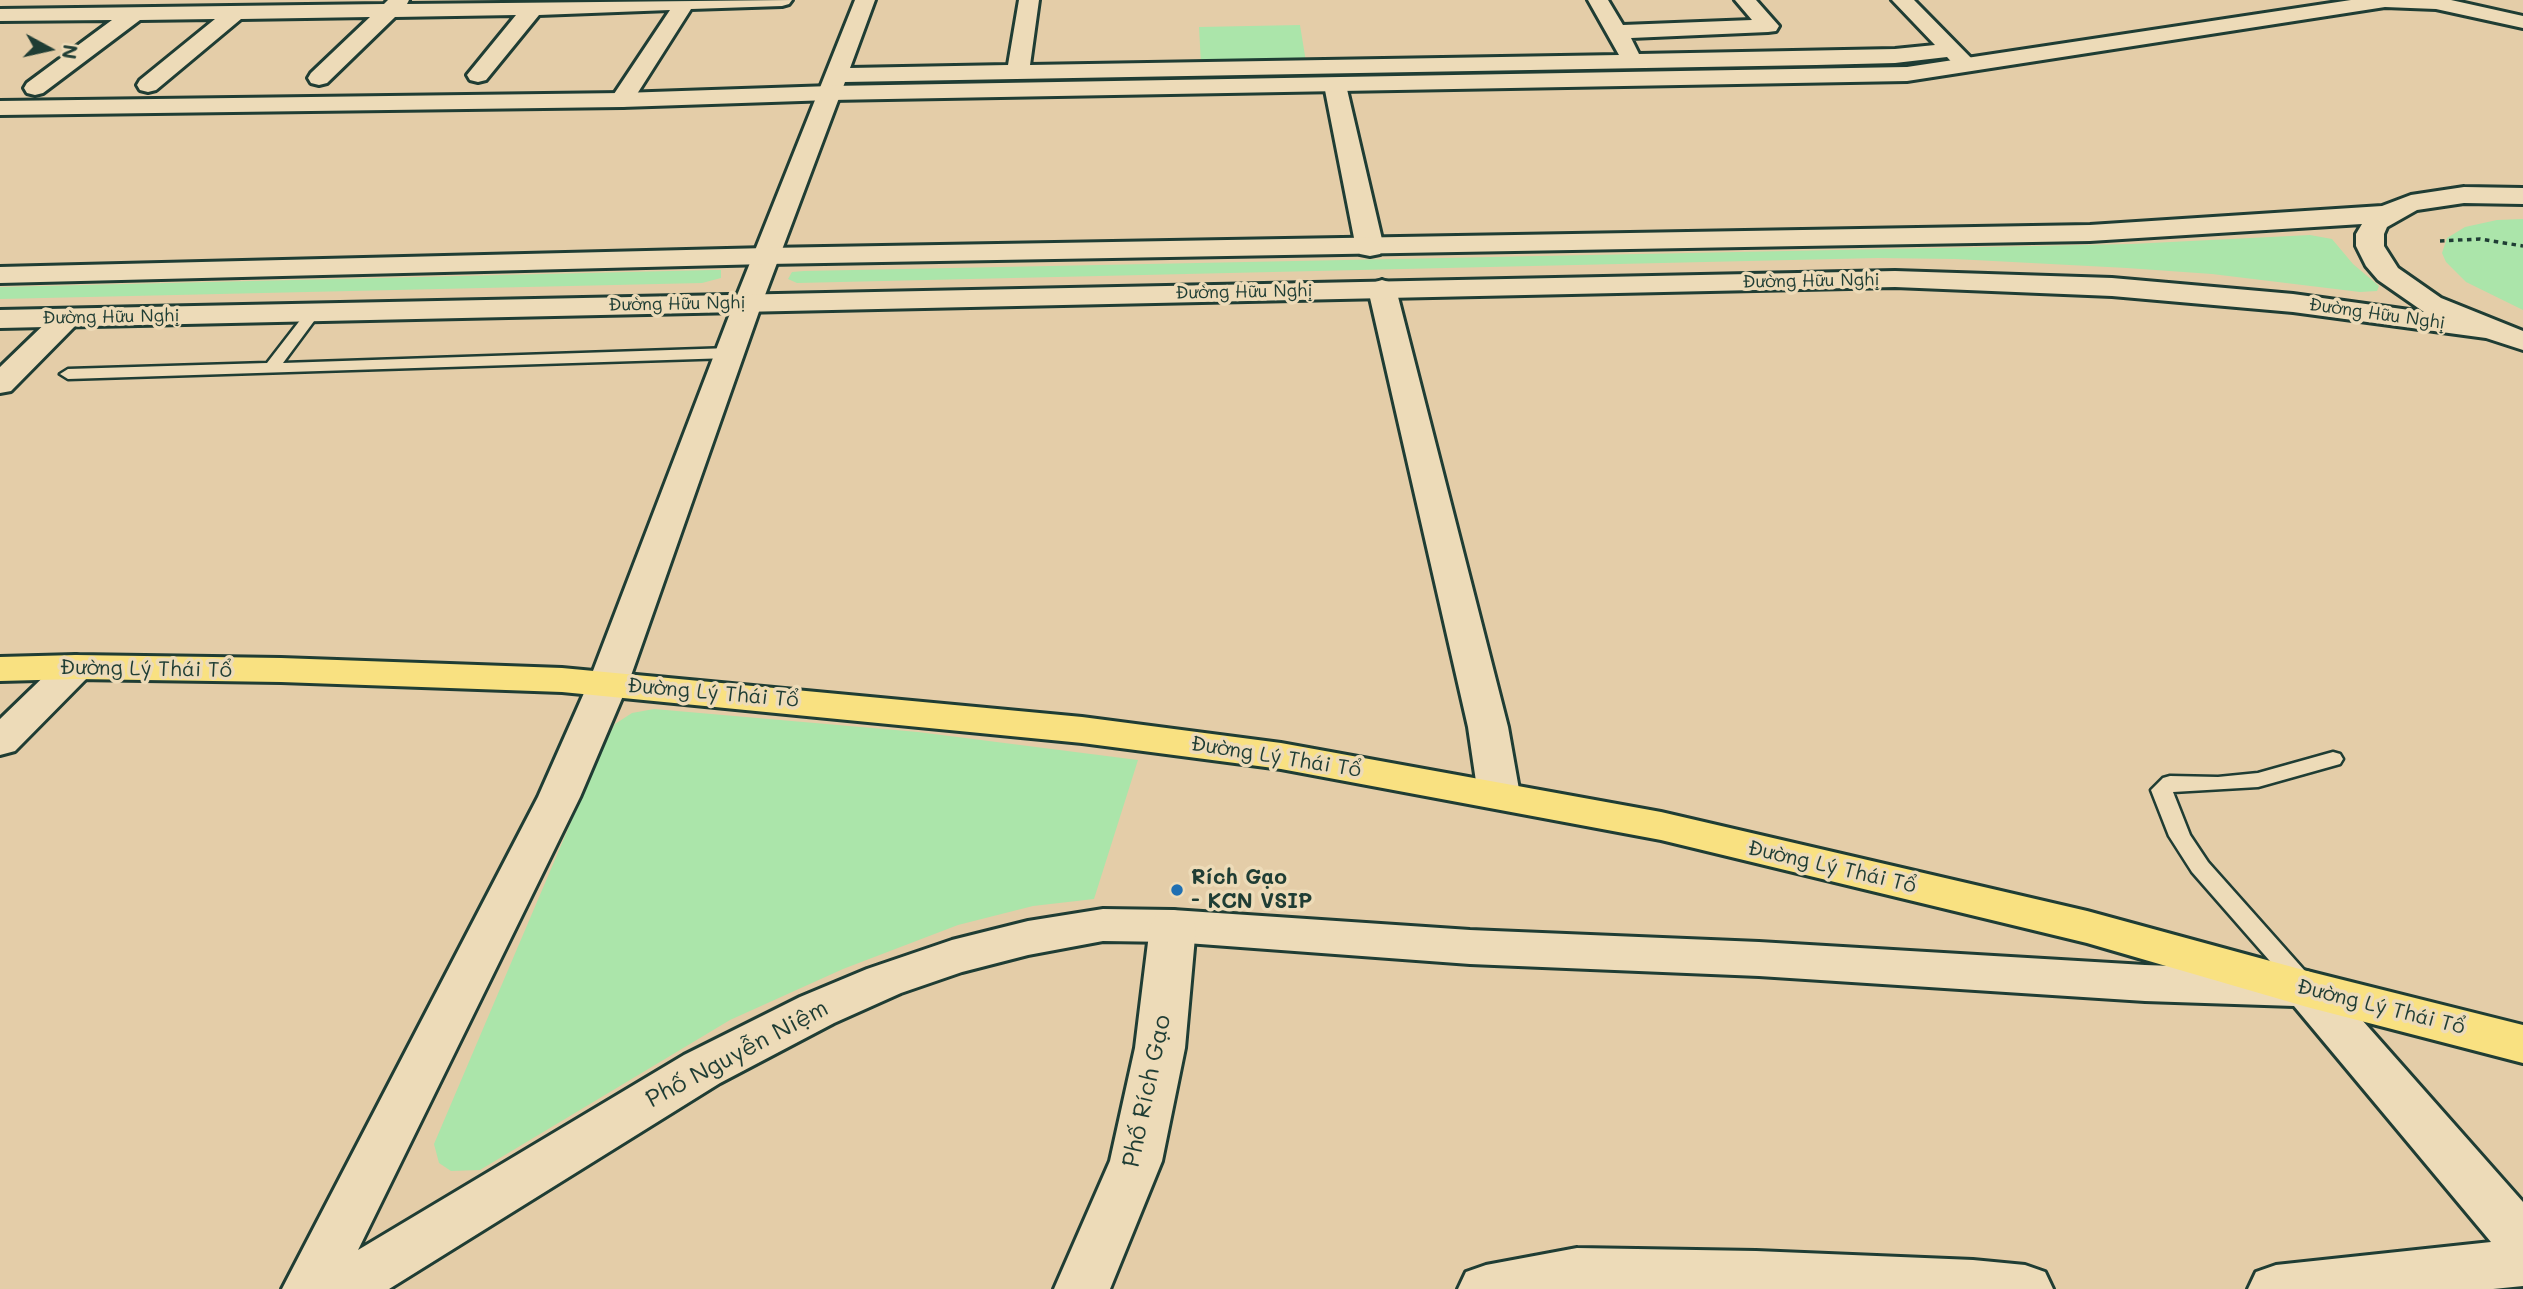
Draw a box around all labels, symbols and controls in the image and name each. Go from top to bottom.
north arrow [14,14,84,84]
text: N [57,43,84,61]
street label: Đường Hữu Nghị [1742,269,1880,293]
street label: Đường Hữu Nghị [1175,280,1313,304]
street label: Đường Hữu Nghị [608,292,746,316]
street label: Đường Hữu Nghị [2307,294,2447,334]
street label: Đường Hữu Nghị [42,305,180,329]
street label: Đường Lý Thái Tổ [60,655,232,683]
street label: Đường Lý Thái Tổ [626,673,800,713]
street label: Đường Lý Thái Tổ [1189,731,1363,783]
street label: Đường Lý Thái Tổ [1745,835,1919,899]
place label: Rích Gạo - KCN VSIP [1191,865,1312,915]
marker: Rích Gạo - KCN VSIP [1169,882,1185,898]
street label: Đường Lý Thái Tổ [2294,974,2468,1040]
street label: Phố Nguyễn Niệm [641,994,833,1114]
street label: Phố Rích Gạo [1117,1012,1177,1170]

